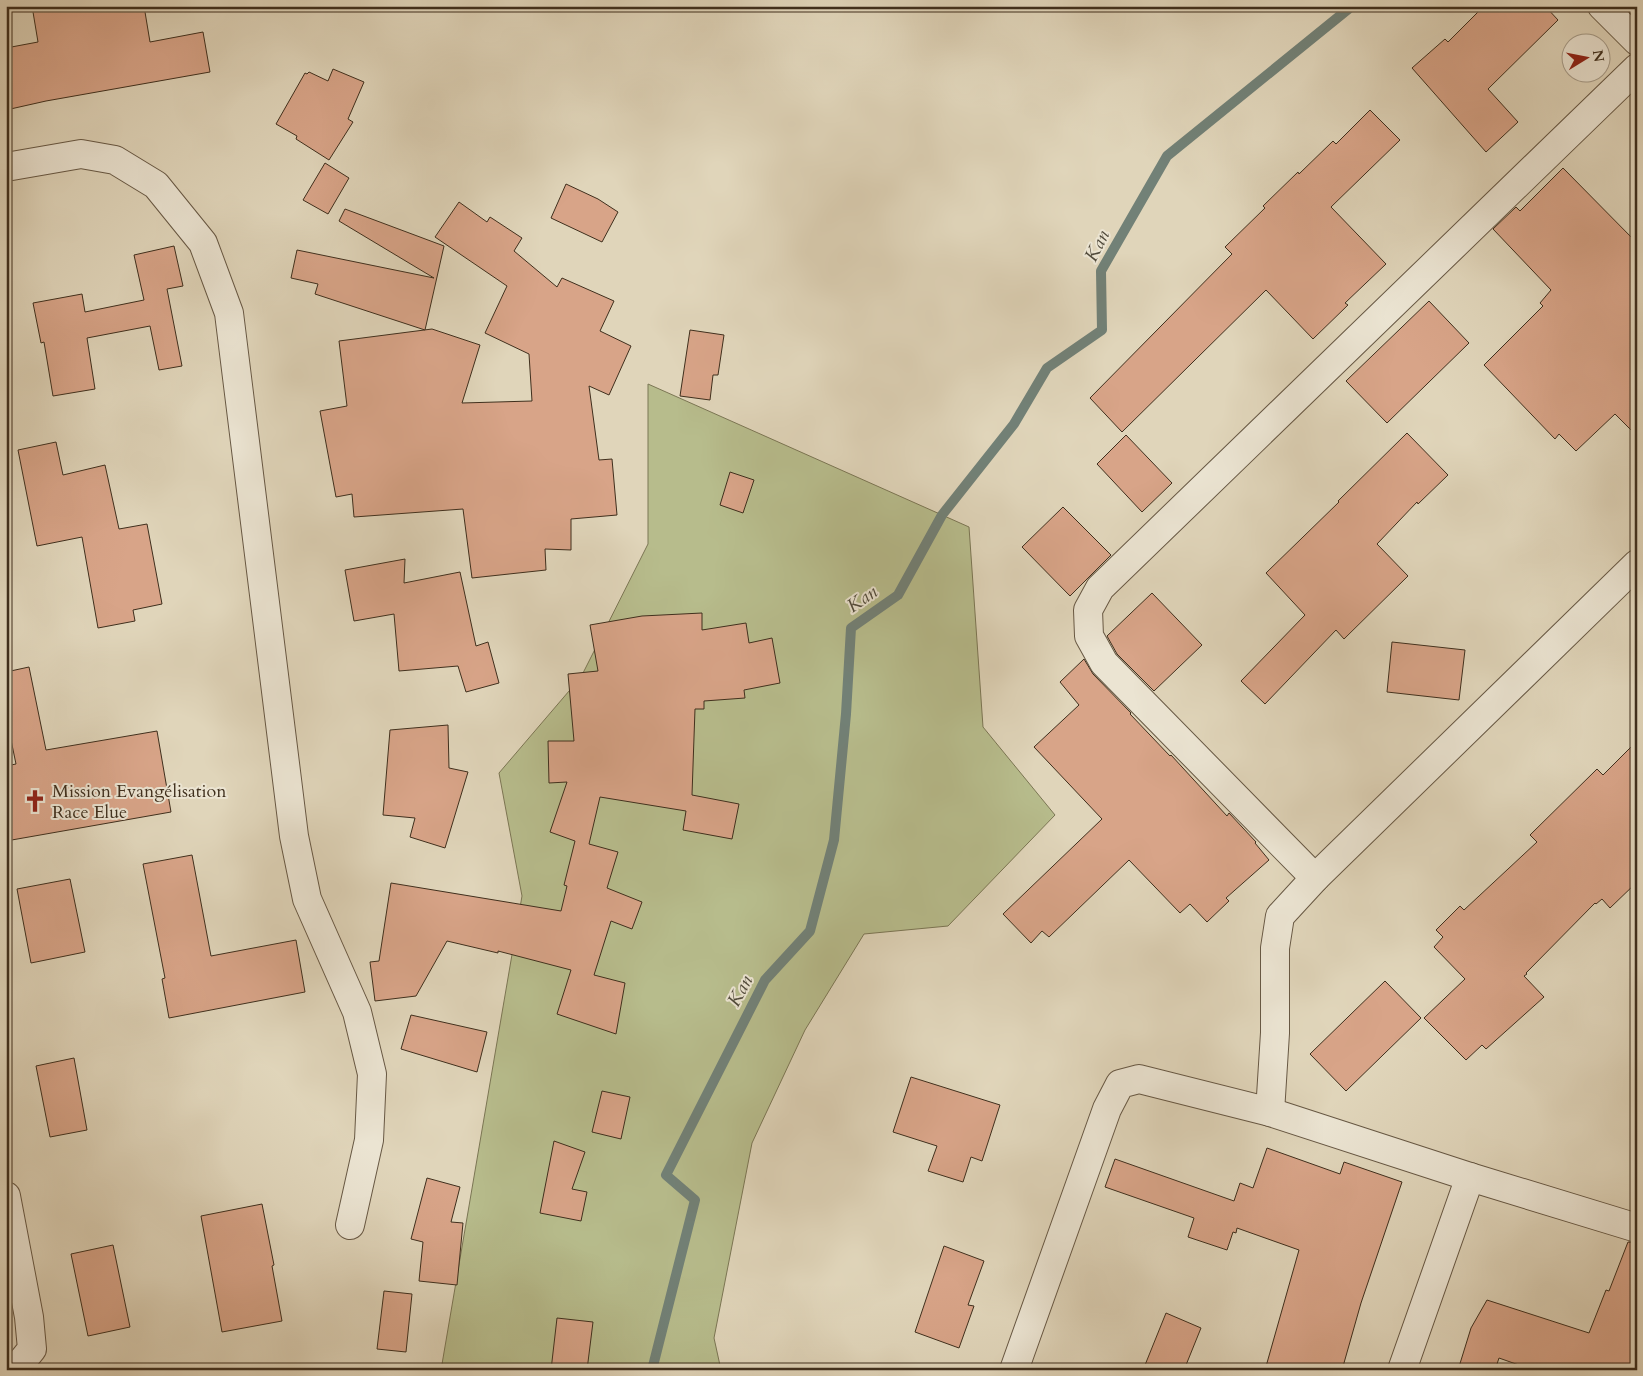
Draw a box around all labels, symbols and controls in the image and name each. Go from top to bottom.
north arrow [1560,32,1610,82]
text: N [1588,48,1609,63]
water label: Kan [1078,225,1116,266]
water label: Kan [841,579,883,619]
place label: Mission Evangélisation Race Elue [52,779,227,825]
church icon: Mission Evangélisation Race Elue [22,788,48,814]
water label: Kan [721,970,759,1011]

